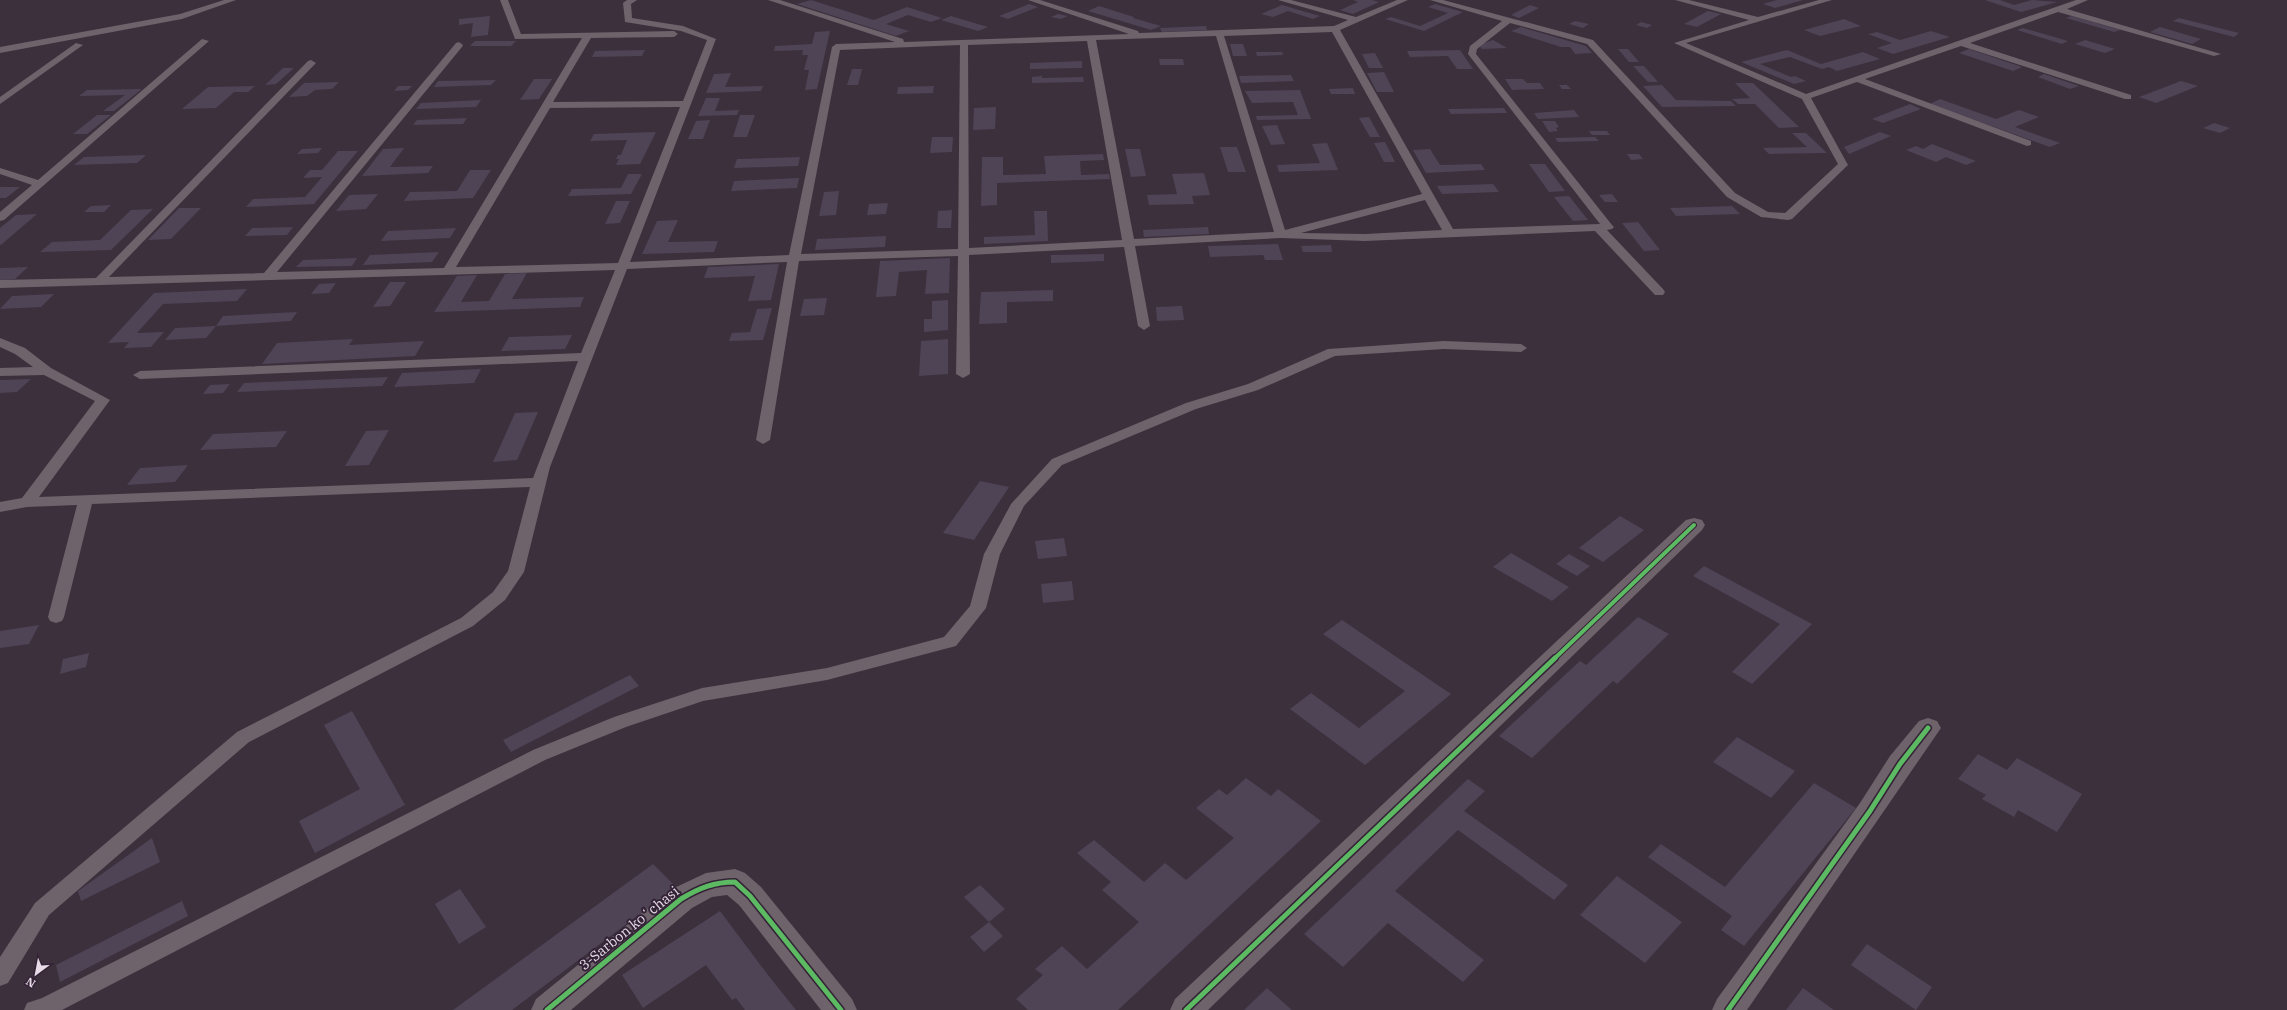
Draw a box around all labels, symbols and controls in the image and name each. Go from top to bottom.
street label: 3-Sarbon koʻchasi [575,882,683,974]
north arrow [16,954,56,994]
text: N [23,974,38,991]

